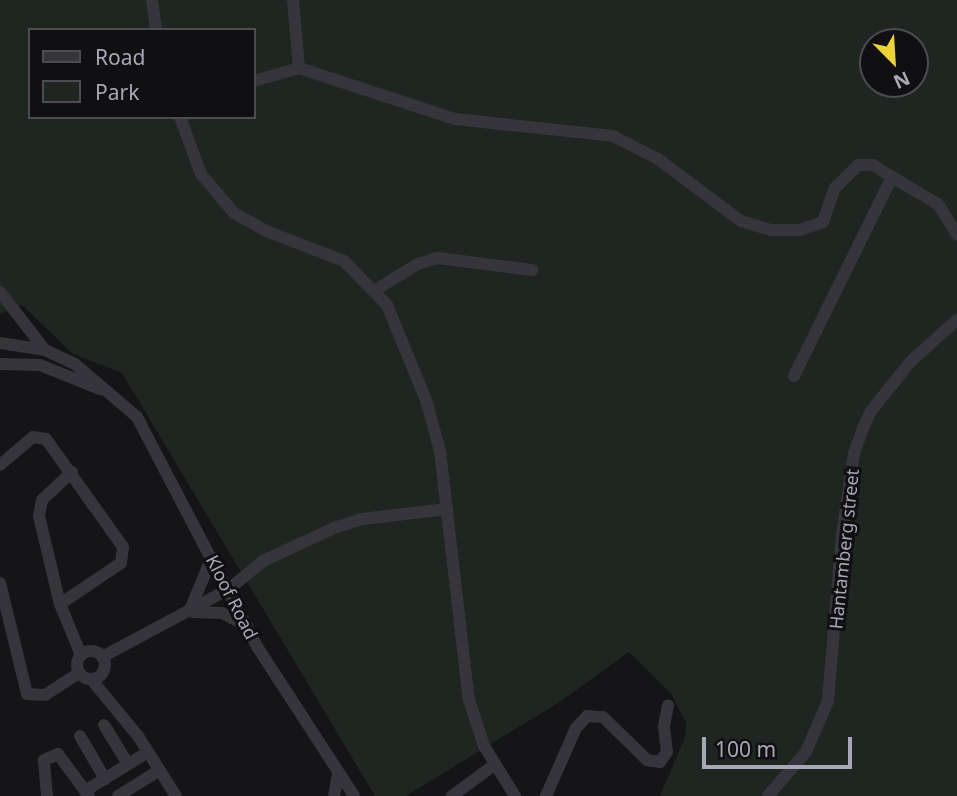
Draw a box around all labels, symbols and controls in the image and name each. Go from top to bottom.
legend [28,28,256,119]
north arrow [859,28,929,98]
text: Road [95,43,145,71]
text: N [889,65,914,95]
text: Park [95,78,139,106]
street label: Hantamberg street [825,468,863,630]
street label: Kloof Road [202,551,262,643]
scale bar [705,722,856,766]
text: 100 m [715,735,776,763]

